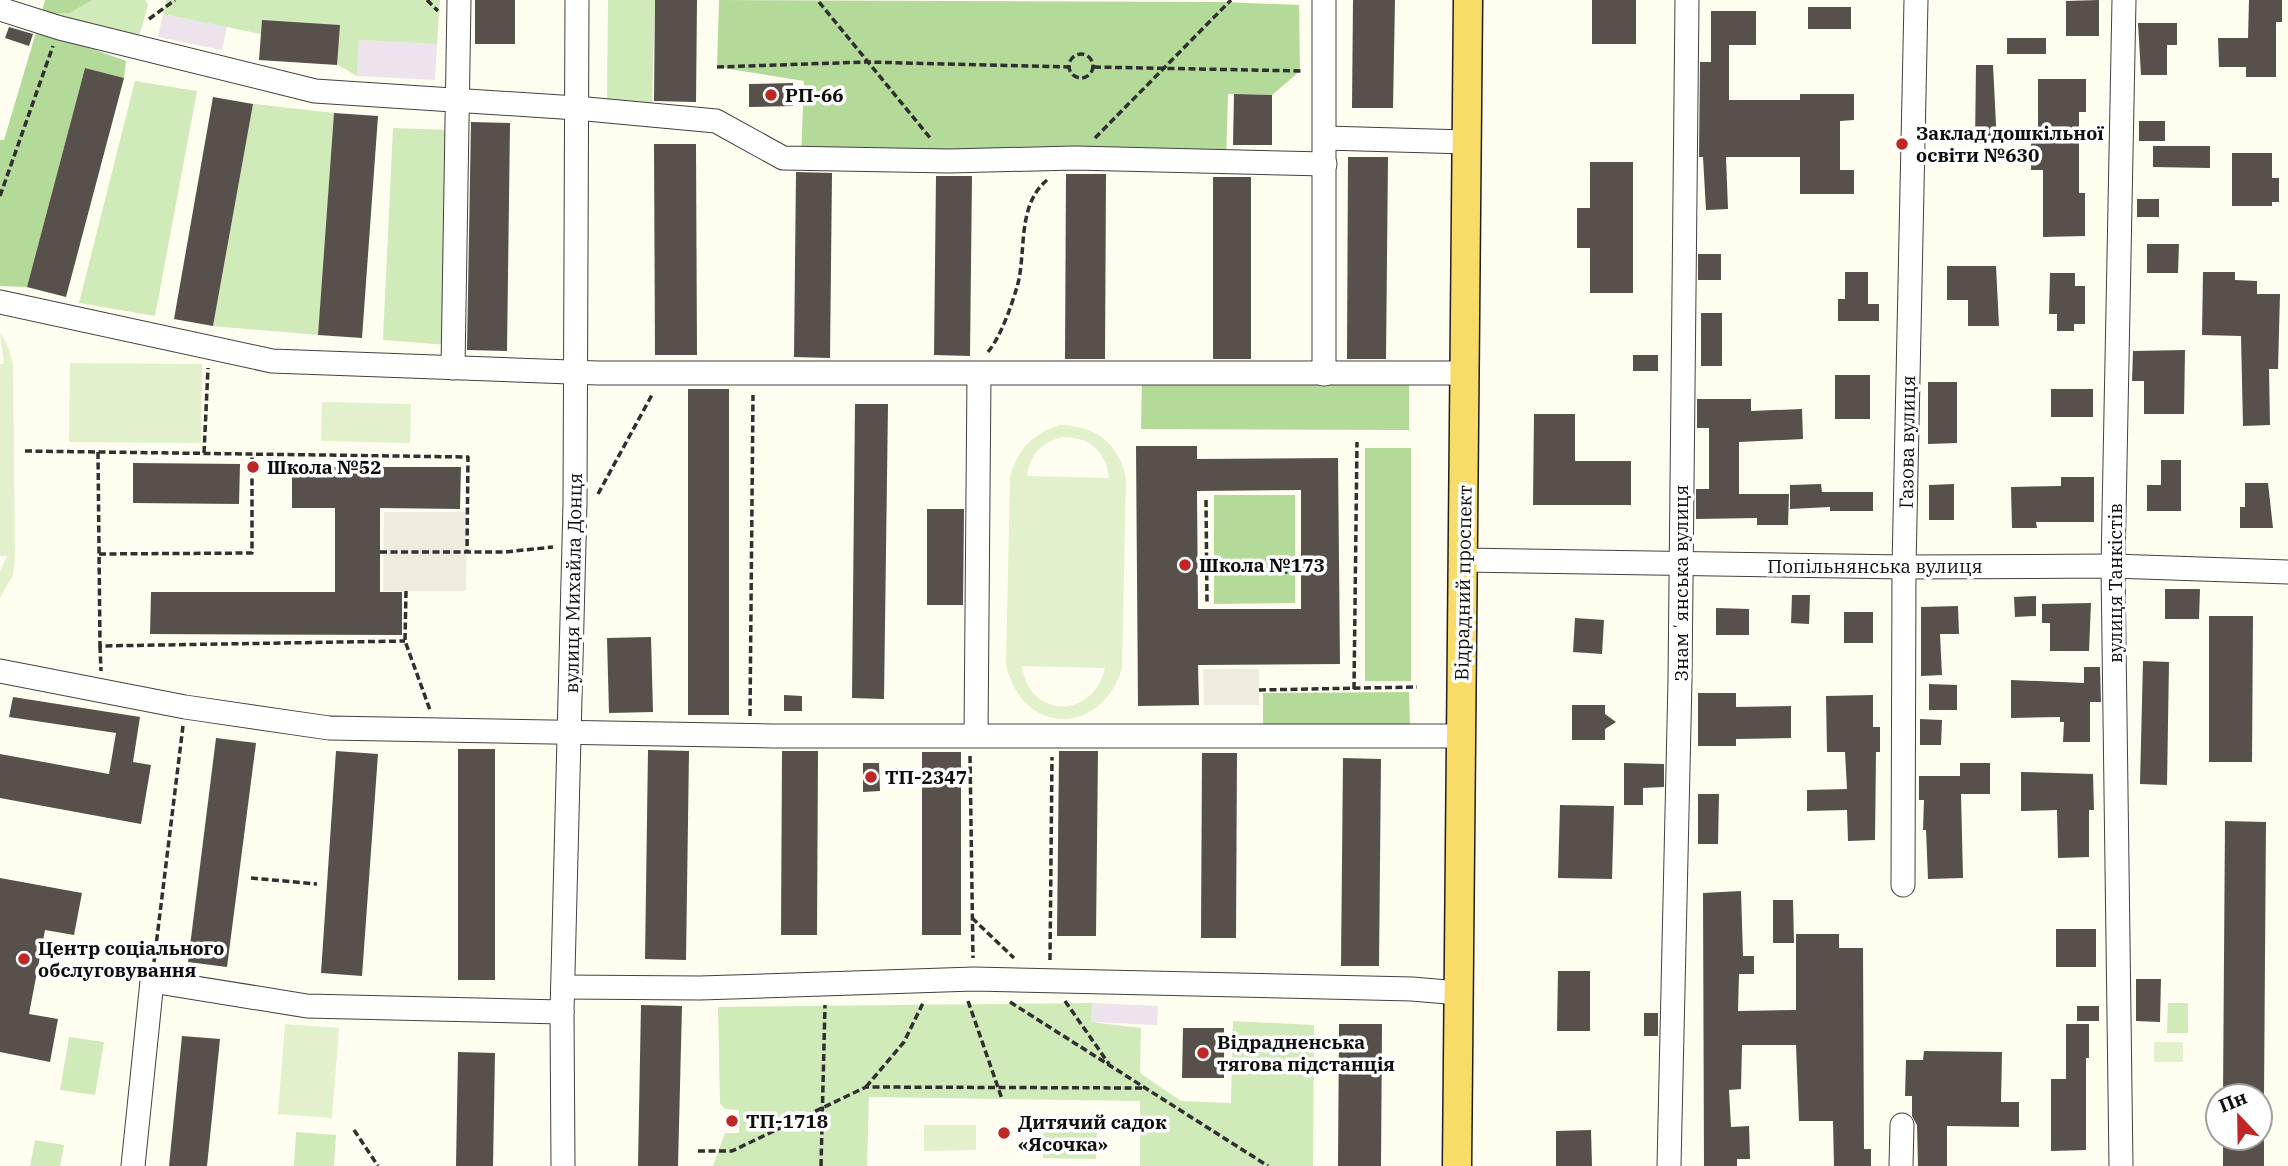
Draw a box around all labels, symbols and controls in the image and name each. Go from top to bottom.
place label: РП-66 [785,83,844,107]
marker: РП-66 [763,87,779,103]
place label: Заклад дошкільної освіти №630 [1916,121,2104,167]
marker: Заклад дошкільної освіти №630 [1894,136,1910,152]
street label: Газова вулиця [1894,375,1920,509]
place label: Школа №52 [267,455,382,479]
marker: Школа №52 [245,459,261,475]
street label: вулиця Михайла Донця [559,472,587,694]
street label: Відрадний проспект [1449,485,1477,681]
street label: Знамʼянська вулиця [1669,485,1693,681]
street label: вулиця Танкістів [2103,503,2127,663]
place label: Школа №173 [1199,553,1325,577]
street label: Попільнянська вулиця [1767,554,1983,578]
marker: Школа №173 [1177,557,1193,573]
place label: ТП-2347 [885,765,967,789]
marker: ТП-2347 [863,769,879,785]
place label: Центр соціального обслуговування [38,936,224,982]
marker: Центр соціального обслуговування [16,951,32,967]
place label: Відрадненська тягова підстанція [1217,1030,1395,1076]
marker: Відрадненська тягова підстанція [1195,1045,1211,1061]
north arrow [2204,1082,2274,1152]
text: Пн [2215,1085,2250,1118]
place label: ТП-1718 [746,1109,828,1133]
place label: Дитячий садок «Ясочка» [1018,1110,1167,1156]
marker: ТП-1718 [724,1113,740,1129]
marker: Дитячий садок «Ясочка» [996,1125,1012,1141]

